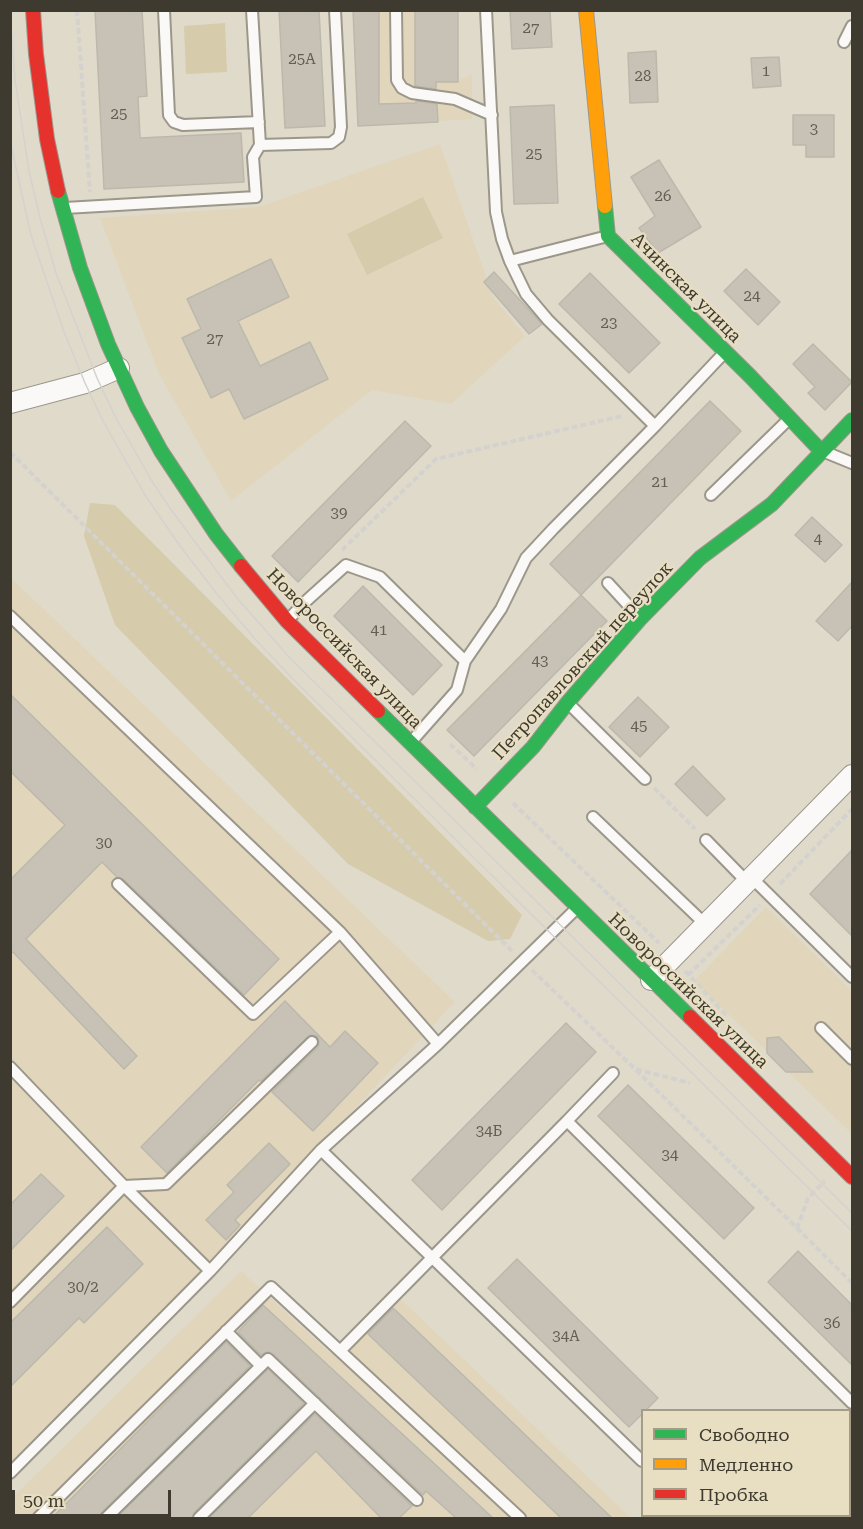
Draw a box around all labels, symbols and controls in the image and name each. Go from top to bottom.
house number: 27 [523,20,539,38]
house number: 25А [288,51,316,69]
house number: 1 [762,63,770,81]
house number: 28 [635,68,651,86]
house number: 25 [111,106,127,124]
house number: 3 [810,121,818,139]
house number: 25 [526,146,542,164]
house number: 26 [655,188,671,206]
street label: Ачинская улица [626,228,746,348]
house number: 24 [744,288,760,306]
house number: 23 [601,315,617,333]
house number: 27 [207,331,223,349]
house number: 21 [652,474,668,492]
house number: 39 [331,505,347,523]
house number: 4 [814,531,822,549]
street label: Петропавловский переулок [488,558,678,764]
street label: Новороссийская улица [262,564,426,734]
house number: 41 [371,622,387,640]
house number: 43 [532,653,548,671]
house number: 45 [631,718,647,736]
house number: 30 [96,835,112,853]
street label: Новороссийская улица [603,909,773,1073]
house number: 34Б [476,1123,502,1141]
house number: 34 [662,1147,678,1165]
house number: 30/2 [67,1279,99,1297]
house number: 36 [824,1315,840,1333]
house number: 34А [552,1328,580,1346]
legend [641,1409,851,1517]
text: Свободно [699,1424,789,1445]
text: Медленно [699,1454,793,1475]
scale bar [15,1478,174,1516]
text: Пробка [699,1484,768,1505]
text: 50 m [23,1490,64,1511]

